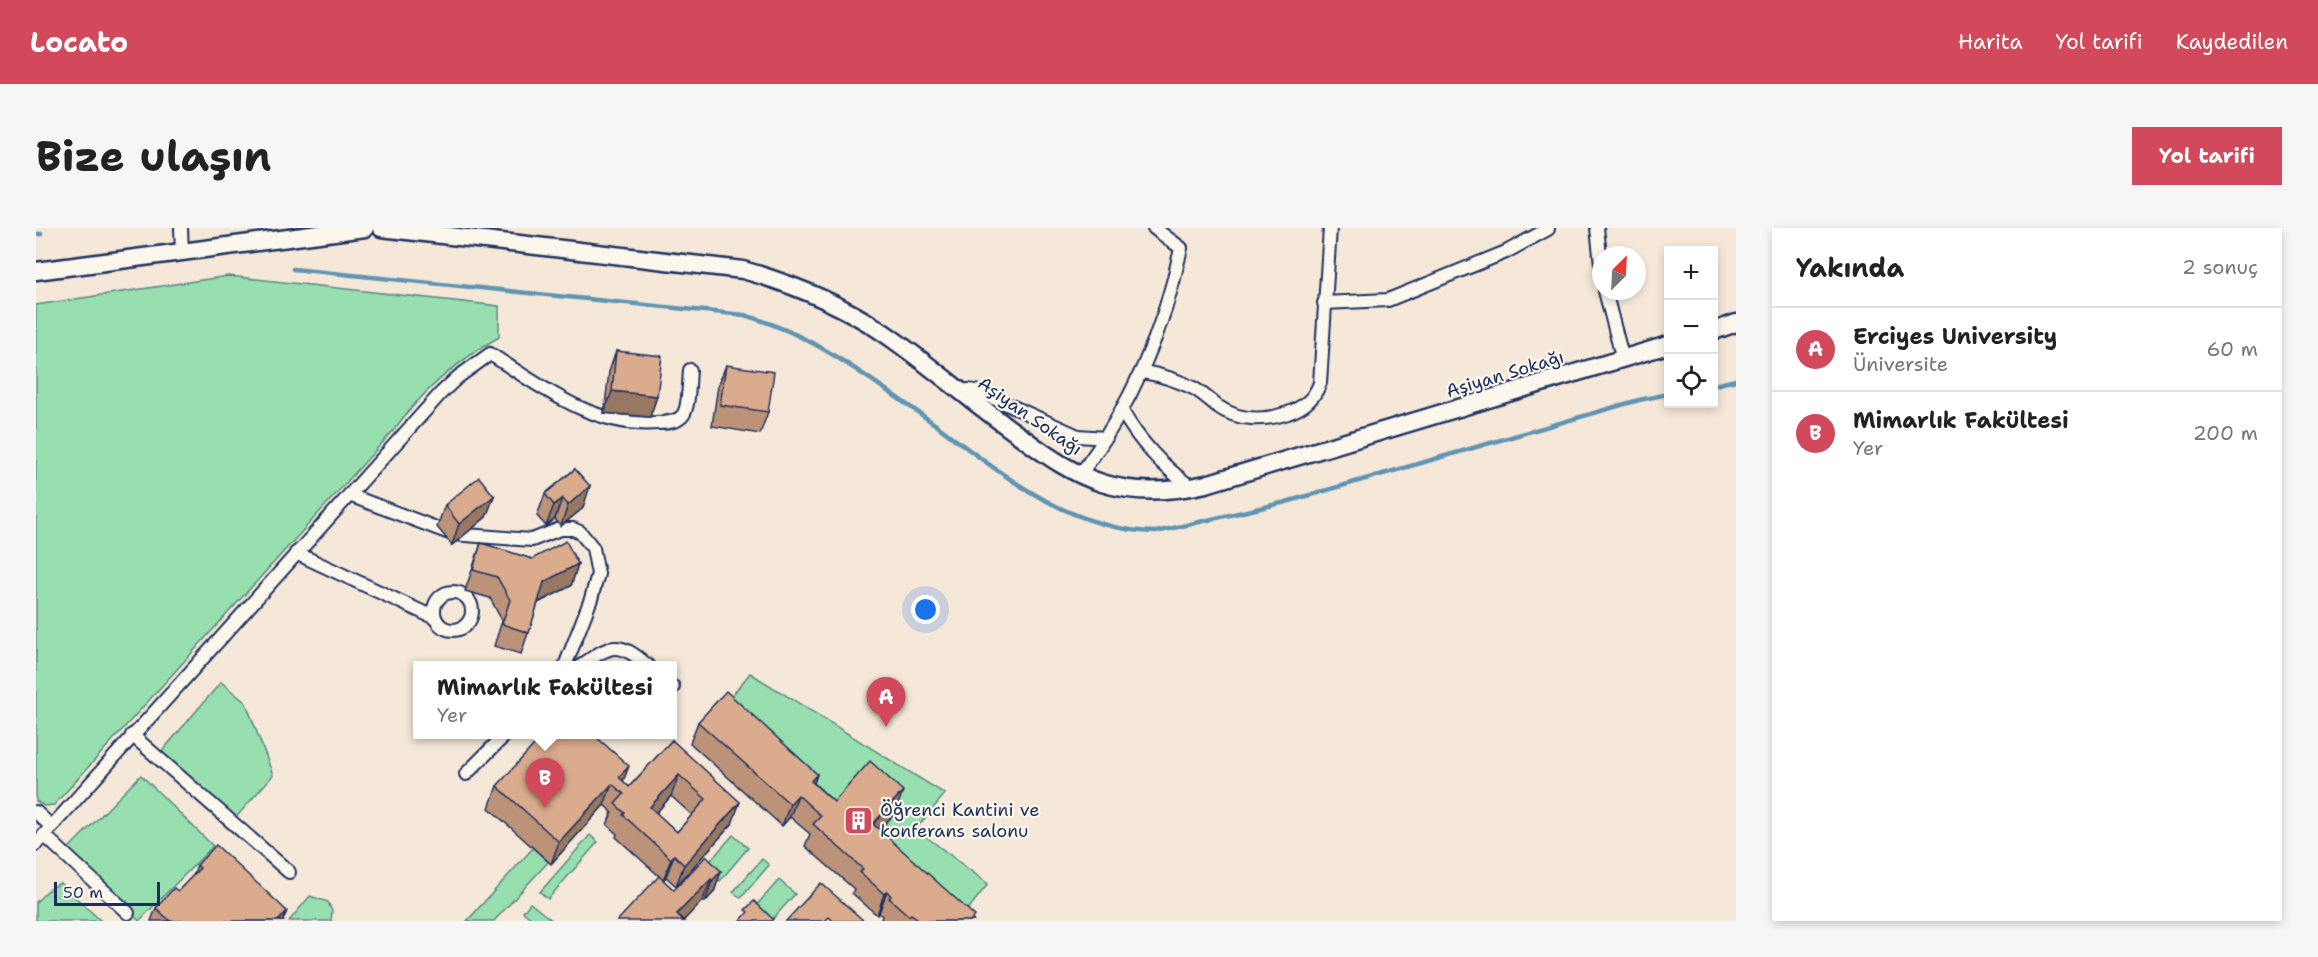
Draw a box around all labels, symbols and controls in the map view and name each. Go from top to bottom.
text: Locato [30,23,128,61]
text: Harita [1958,28,2023,56]
text: Yol tarifi [2056,28,2143,56]
text: Kaydedilen [2176,28,2288,56]
button: Yol tarifi [2132,127,2282,185]
text: Bize ulaşın [36,128,271,184]
north arrow [1592,246,1646,300]
map controls [1664,246,1718,408]
button: + [1664,246,1718,300]
text: Yakında [1796,250,1904,285]
text: 2 sonuç [2182,254,2258,280]
button: − [1664,300,1718,354]
text: Erciyes University [1853,322,2057,351]
text: A [1808,336,1823,362]
text: 60 m [2206,336,2258,362]
street label: Aşiyan Sokağı [1443,345,1567,403]
text: Üniversite [1853,351,1948,377]
button: locate [1664,354,1718,408]
street label: Aşiyan Sokağı [973,371,1087,461]
text: Mimarlık Fakültesi [1853,406,2069,435]
text: B [1809,420,1822,446]
text: 200 m [2193,420,2258,446]
text: Yer [1853,435,1883,461]
your location [911,595,940,624]
popup [413,661,677,739]
text: Mimarlık Fakültesi [437,673,653,702]
pin: A [866,678,906,727]
text: Yer [437,702,468,728]
pin: B [526,758,564,808]
place label: Öğrenci Kantini ve konferans salonu [880,798,1039,843]
building icon: Öğrenci Kantini ve konferans salonu [843,804,875,836]
scale bar [54,879,160,906]
text: 50 m [63,882,103,903]

